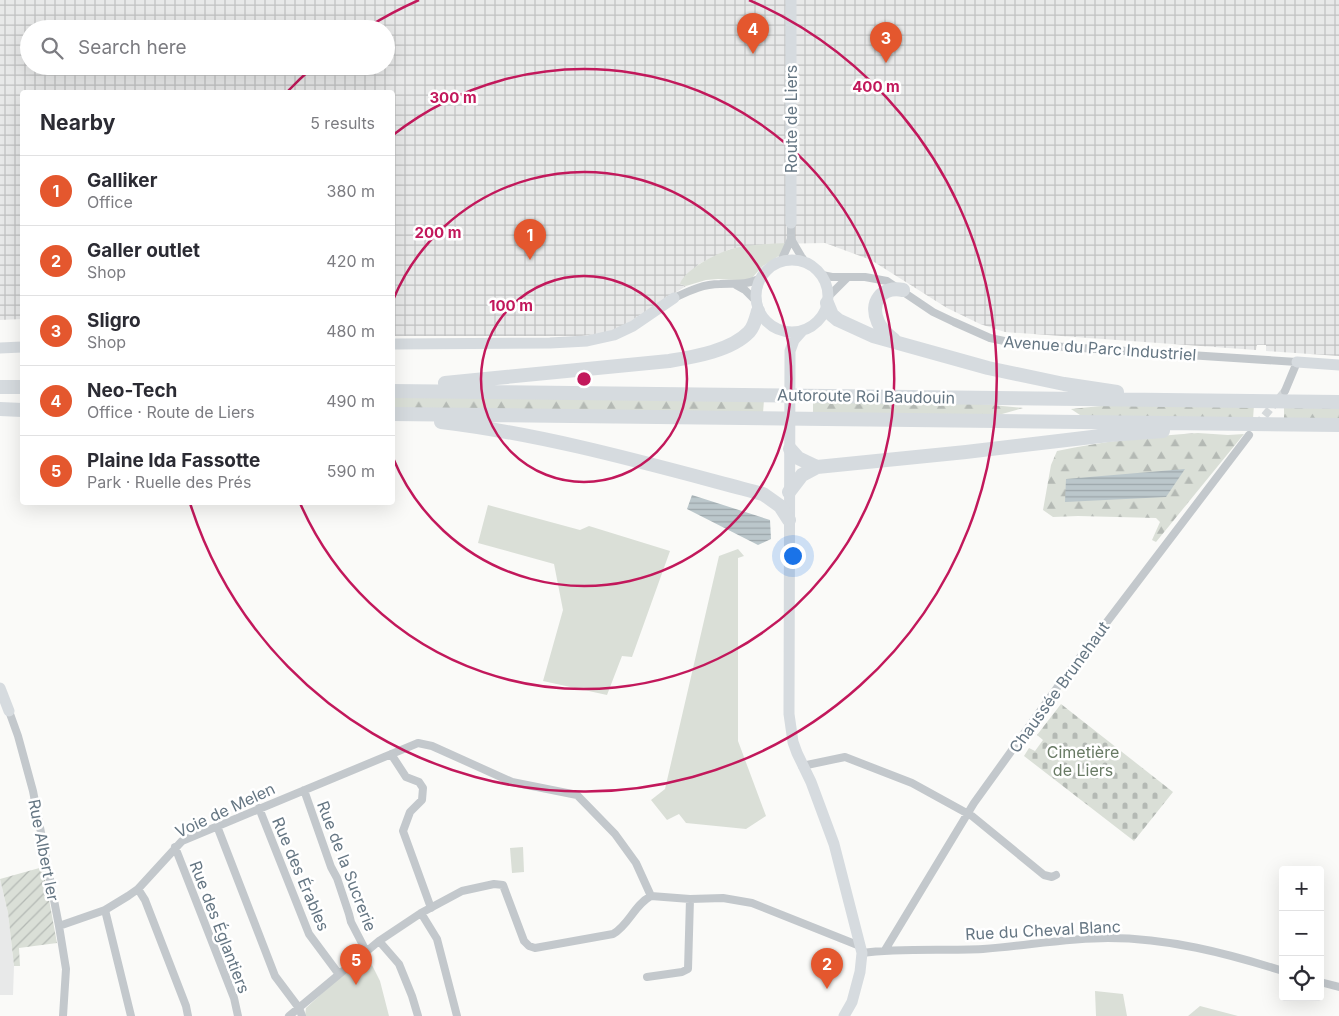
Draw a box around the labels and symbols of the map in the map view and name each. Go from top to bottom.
pin: 4 [737,13,769,54]
pin: 3 [870,22,902,63]
street label: Route de Liers [781,65,801,173]
text: 400 m [852,77,900,96]
text: 300 m [429,88,477,107]
pin: 1 [514,219,546,260]
text: 200 m [415,223,461,242]
text: 100 m [489,296,533,315]
street label: Avenue du Parc Industriel [1003,331,1197,365]
centre of rings [575,370,593,388]
street label: Autoroute Roi Baudouin [777,384,955,408]
your location [780,543,806,569]
street label: Chaussée Brunehaut [1005,617,1113,757]
park label: Cimetière de Liers [1047,742,1119,780]
street label: Voie de Melen [172,778,278,842]
street label: Rue Albert Ier [24,797,64,903]
street label: Rue de la Sucrerie [313,798,381,934]
street label: Rue des Érables [268,814,334,934]
street label: Rue des Églantiers [186,858,254,996]
street label: Rue du Cheval Blanc [965,916,1121,944]
pin: 5 [340,944,372,985]
pin: 2 [811,948,843,989]

